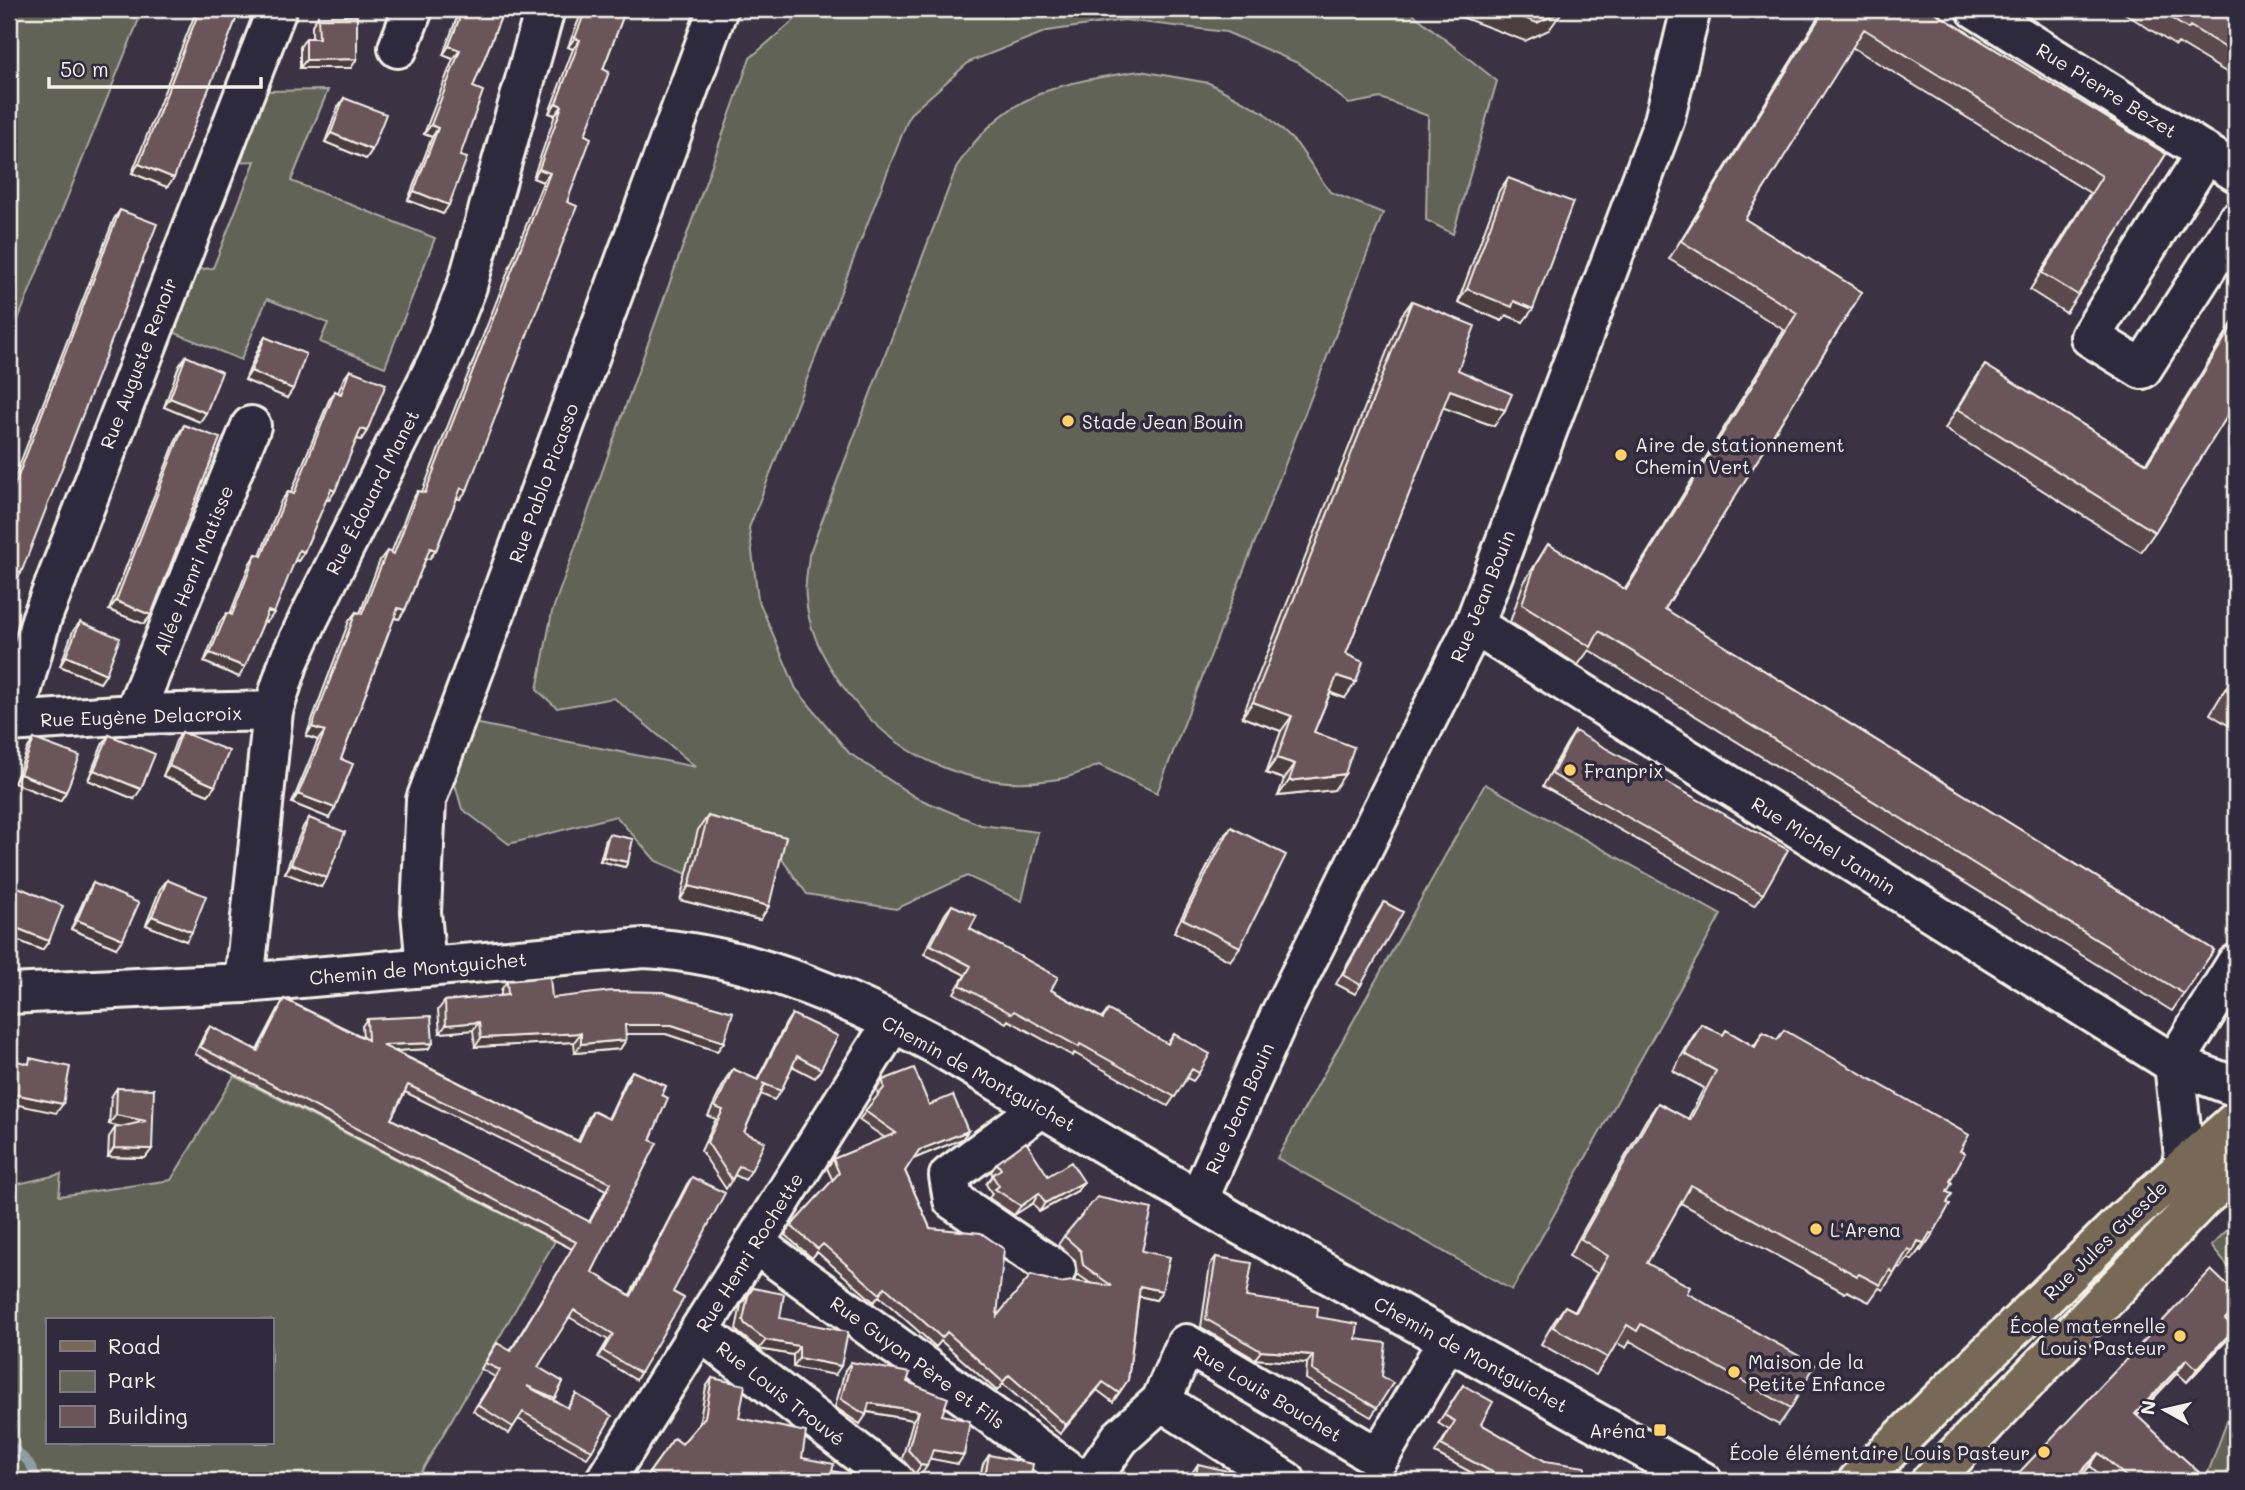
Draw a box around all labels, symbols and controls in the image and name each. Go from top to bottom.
street label: Rue Pierre Bezet [2032,37,2182,143]
scale bar [49,46,261,90]
text: 50 m [60,55,109,82]
street label: Rue Auguste Renoir [94,274,182,452]
street label: Rue Pablo Picasso [502,400,584,566]
street label: Rue Édouard Manet [320,405,424,579]
place label: Stade Jean Bouin [1082,409,1243,434]
marker: Stade Jean Bouin [1060,413,1076,429]
place label: Aire de stationnement Chemin Vert [1635,432,1845,479]
marker: Aire de stationnement Chemin Vert [1613,447,1629,463]
street label: Allée Henri Matisse [148,481,238,659]
street label: Rue Jean Bouin [1444,526,1520,666]
street label: Rue Eugène Delacroix [40,700,242,732]
place label: Franprix [1584,758,1663,783]
marker: Franprix [1562,762,1578,778]
street label: Rue Michel Jannin [1747,791,1901,899]
street label: Chemin de Montguichet [308,946,528,990]
street label: Chemin de Montguichet [878,1009,1080,1137]
street label: Rue Jean Bouin [1199,1039,1279,1177]
street label: Rue Henri Rochette [690,1168,808,1336]
street label: Rue Jules Guesde [2038,1175,2172,1305]
place label: L'Arena [1830,1217,1901,1242]
marker: L'Arena [1808,1221,1824,1237]
street label: Rue Guyon Père et Fils [826,1290,1010,1434]
street label: Chemin de Montguichet [1370,1290,1572,1418]
place label: École maternelle Louis Pasteur [2010,1313,2166,1360]
legend [46,1318,273,1444]
marker: École maternelle Louis Pasteur [2172,1328,2188,1344]
text: Road [108,1332,160,1359]
street label: Rue Louis Trouvé [712,1335,850,1451]
street label: Rue Louis Bouchet [1189,1339,1347,1447]
place label: Maison de la Petite Enfance [1748,1349,1886,1396]
marker: Maison de la Petite Enfance [1726,1364,1742,1380]
text: Park [108,1366,156,1393]
north arrow [2130,1374,2200,1444]
text: N [2134,1399,2161,1416]
text: Building [108,1402,188,1429]
place label: Aréna [1589,1418,1646,1443]
marker: Aréna [1652,1422,1668,1438]
place label: École élémentaire Louis Pasteur [1729,1440,2030,1465]
marker: École élémentaire Louis Pasteur [2036,1444,2052,1460]

